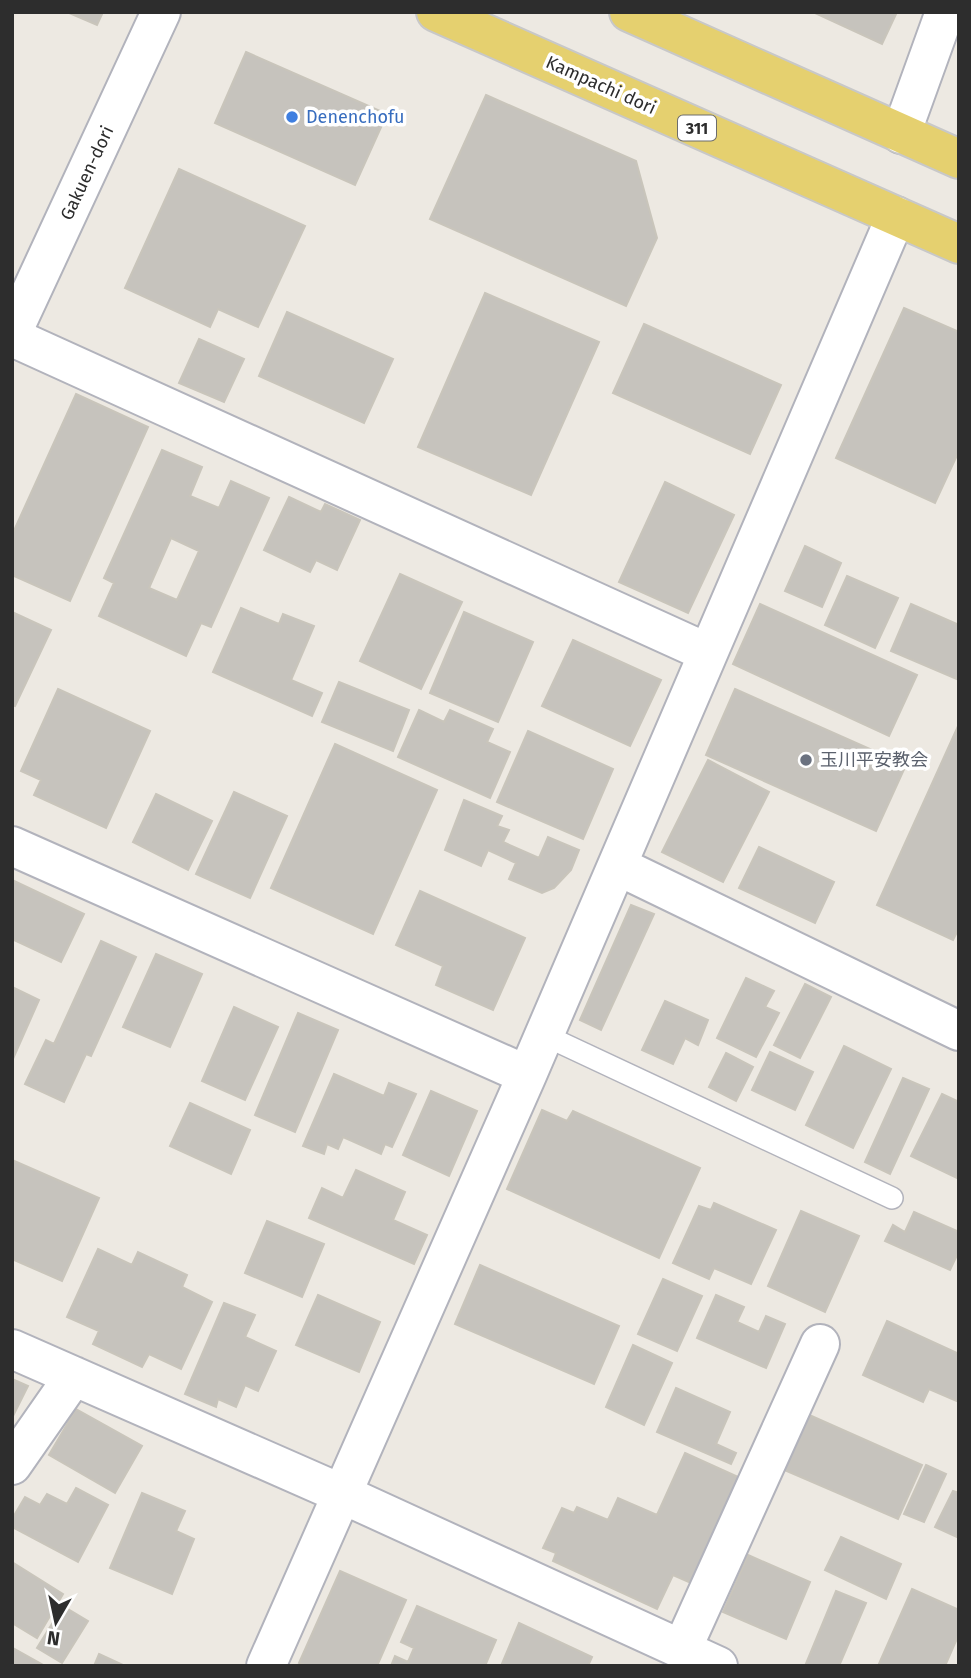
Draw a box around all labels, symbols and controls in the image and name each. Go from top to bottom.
street label: Kampachi dori [542,51,660,119]
place label: Denenchofu [306,106,404,128]
marker: Denenchofu [284,109,300,125]
road number: 311 [678,116,716,140]
street label: Gakuen-dori [56,122,118,224]
place label: 玉川平安教会 [820,749,928,771]
marker: 玉川平安教会 [798,752,814,768]
north arrow [21,1587,91,1657]
text: N [45,1626,61,1651]

